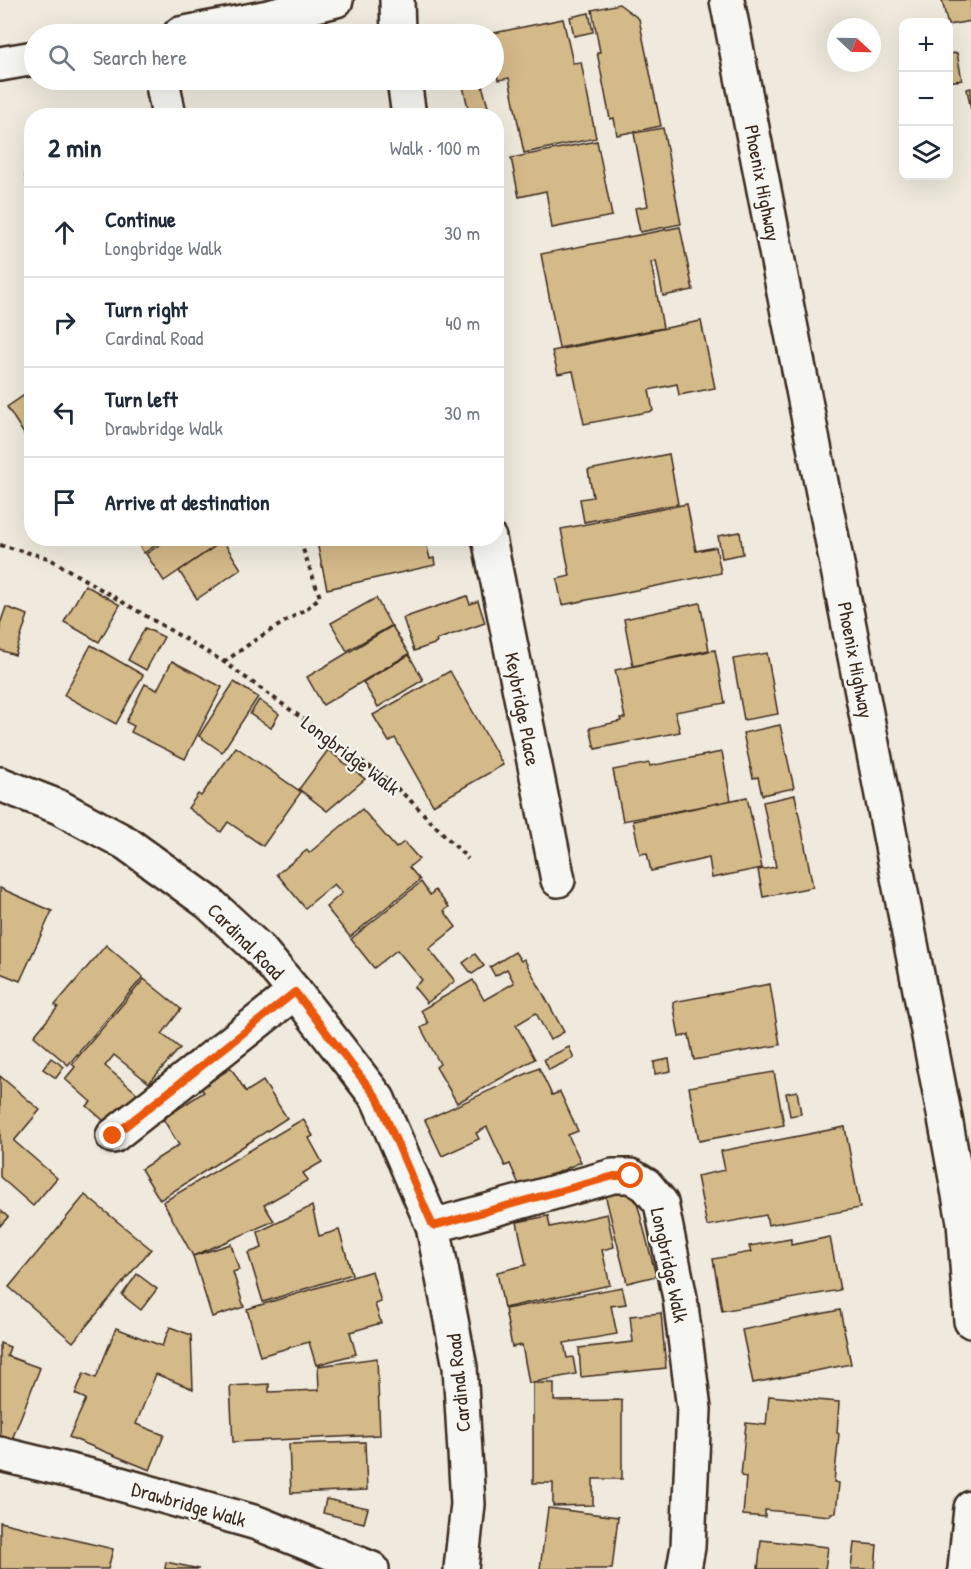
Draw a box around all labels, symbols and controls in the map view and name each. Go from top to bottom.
north arrow [827,18,881,72]
map controls [899,18,953,180]
button: + [899,18,953,72]
search box [24,24,504,90]
icon: search [45,41,78,74]
text: Search here [93,42,187,72]
button: − [899,72,953,126]
street label: Phoenix Highway [739,123,787,243]
button: layers [899,126,953,180]
text: 2 min [48,130,101,165]
text: Walk · 100 m [390,134,480,161]
text: Continue [105,204,176,234]
icon: ahead [48,216,81,249]
text: 30 m [444,219,480,246]
text: Longbridge Walk [105,234,222,261]
text: Turn right [105,294,188,324]
icon: right [48,306,81,339]
text: 40 m [445,309,480,336]
text: Cardinal Road [105,324,203,351]
text: Turn left [105,384,178,414]
icon: left [48,396,81,429]
text: 30 m [444,399,480,426]
text: Drawbridge Walk [105,414,223,441]
icon: arrive [48,486,81,519]
text: Arrive at destination [105,487,270,517]
street label: Phoenix Highway [832,600,880,720]
street label: Keybridge Place [499,650,547,768]
street label: Longbridge Walk [296,709,406,801]
street label: Cardinal Road [202,897,290,985]
route end [99,1122,125,1148]
route start [617,1162,643,1188]
street label: Longbridge Walk [645,1205,695,1325]
street label: Cardinal Road [439,1332,477,1433]
street label: Drawbridge Walk [129,1475,249,1533]

